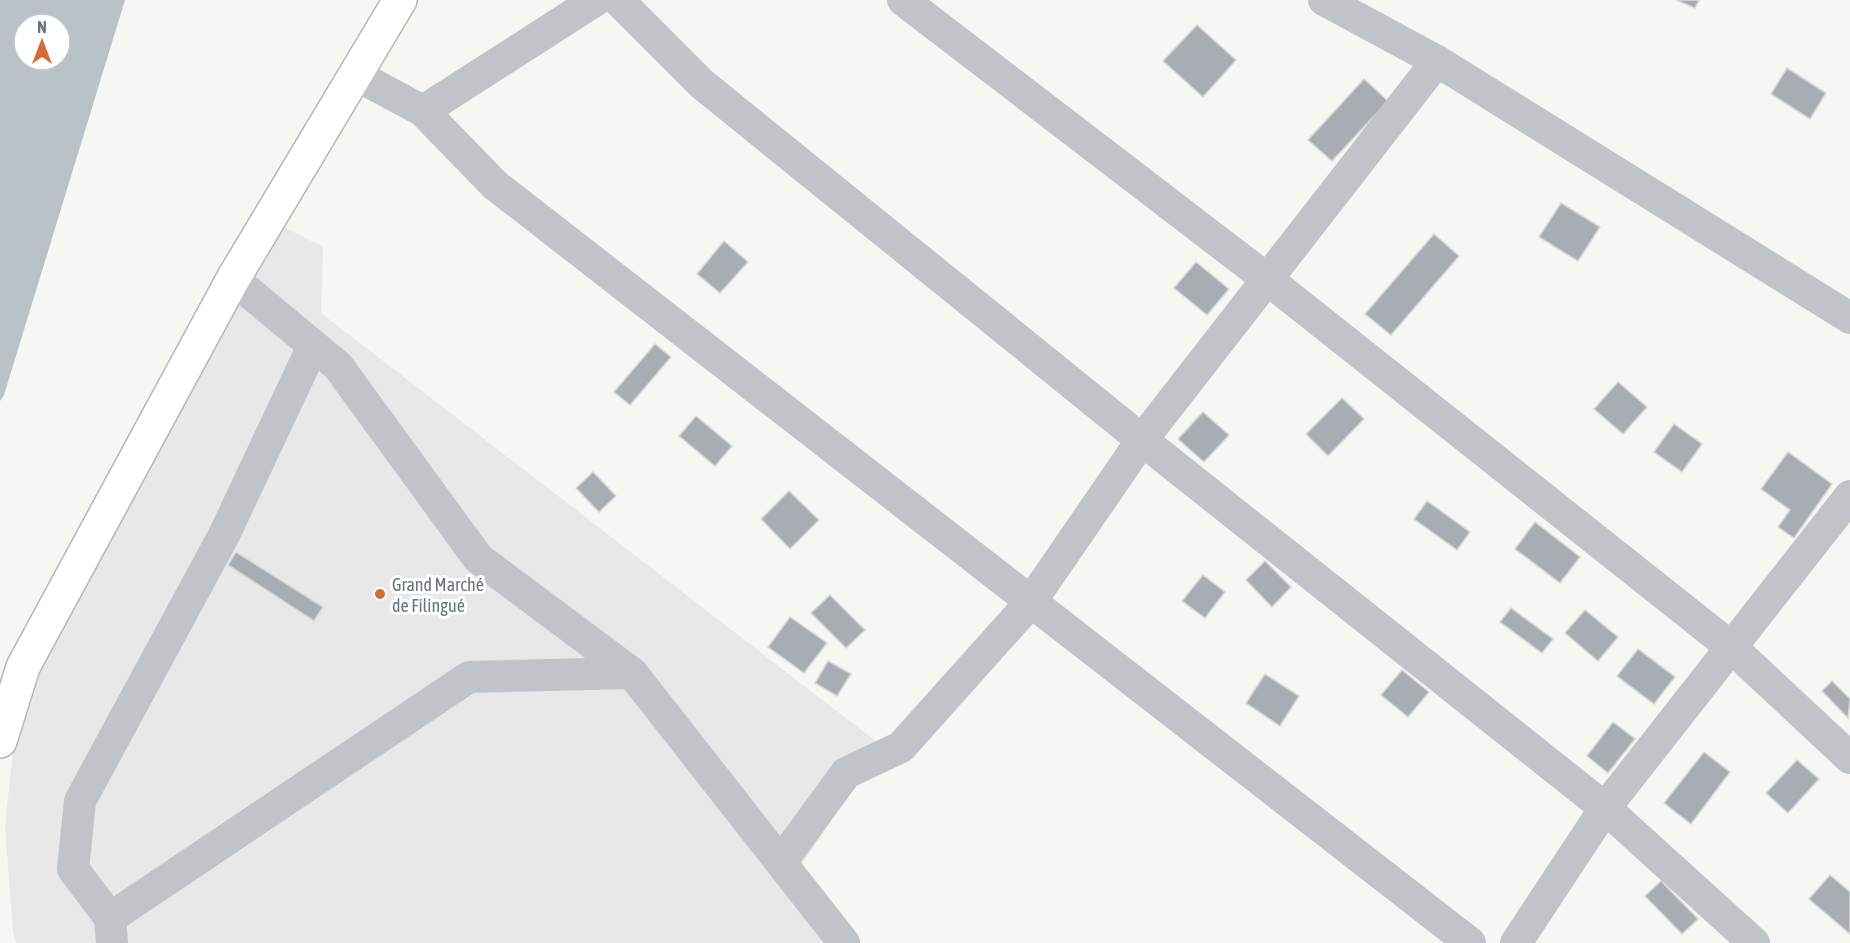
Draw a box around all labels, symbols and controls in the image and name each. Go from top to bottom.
north arrow [12,12,72,72]
text: N [37,18,47,36]
place label: Grand Marché de Filingué [392,574,484,616]
marker: Grand Marché de Filingué [373,587,387,601]

